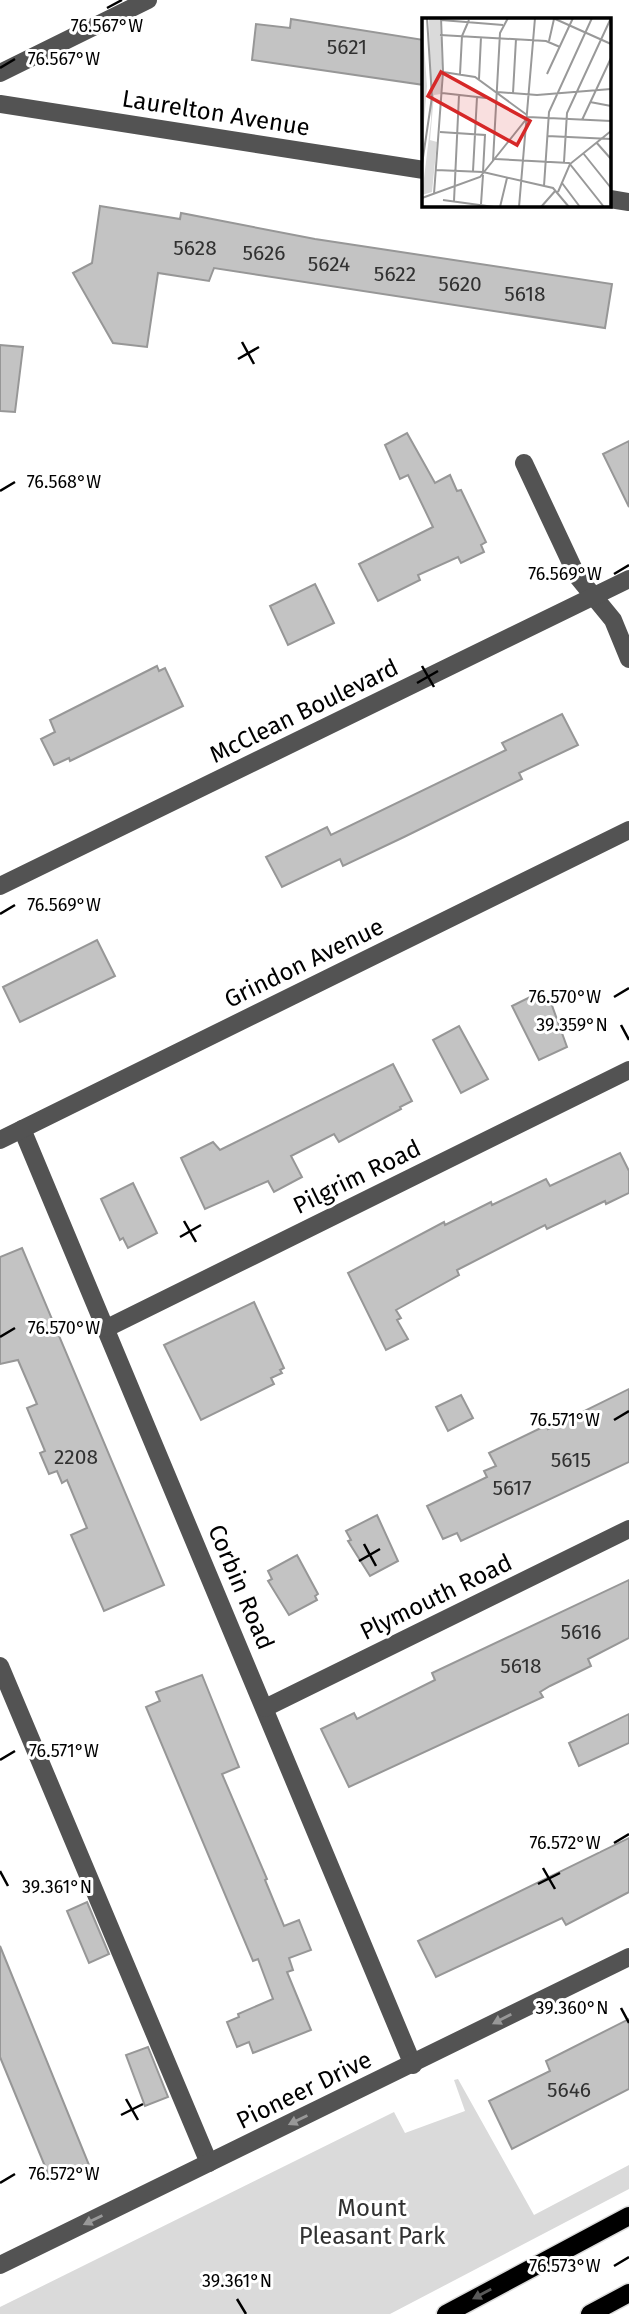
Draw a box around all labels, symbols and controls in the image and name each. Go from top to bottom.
text: 76.567°W [71,15,143,37]
inset map [422,18,612,206]
house number: 5621 [327,34,367,60]
text: 76.567°W [28,48,100,70]
street label: Laurelton Avenue [120,84,312,142]
house number: 5628 [173,235,217,261]
house number: 5626 [242,240,286,266]
house number: 5624 [308,251,350,277]
house number: 5622 [374,261,416,287]
house number: 5620 [438,271,482,297]
house number: 5618 [504,281,546,307]
text: 76.568°W [27,471,101,493]
text: 76.569°W [528,563,602,585]
street label: McClean Boulevard [205,653,403,769]
text: 76.569°W [27,894,101,916]
street label: Grindon Avenue [220,912,388,1014]
text: 76.570°W [529,986,601,1008]
text: 39.359°N [536,1014,608,1036]
street label: Pilgrim Road [289,1134,425,1220]
text: 76.570°W [28,1317,100,1339]
text: 76.571°W [530,1409,600,1431]
house number: 2208 [54,1444,98,1470]
house number: 5615 [551,1447,591,1473]
house number: 5617 [492,1475,532,1501]
street label: Corbin Road [202,1520,280,1654]
street label: Plymouth Road [356,1548,516,1646]
house number: 5616 [561,1619,601,1645]
house number: 5618 [500,1653,542,1679]
text: 76.571°W [29,1740,99,1762]
text: 76.572°W [529,1832,601,1854]
text: 39.361°N [22,1876,92,1898]
text: 39.360°N [535,1997,609,2019]
one-way arrow [492,2014,512,2025]
street label: Pioneer Drive [232,2045,376,2135]
house number: 5646 [547,2077,591,2103]
one-way arrow [288,2114,308,2126]
text: 76.572°W [28,2163,100,2185]
park label: Mount Pleasant Park [299,2194,446,2250]
one-way arrow [83,2214,103,2225]
text: 76.573°W [529,2255,601,2277]
text: 39.361°N [202,2270,272,2292]
one-way arrow [472,2289,492,2300]

